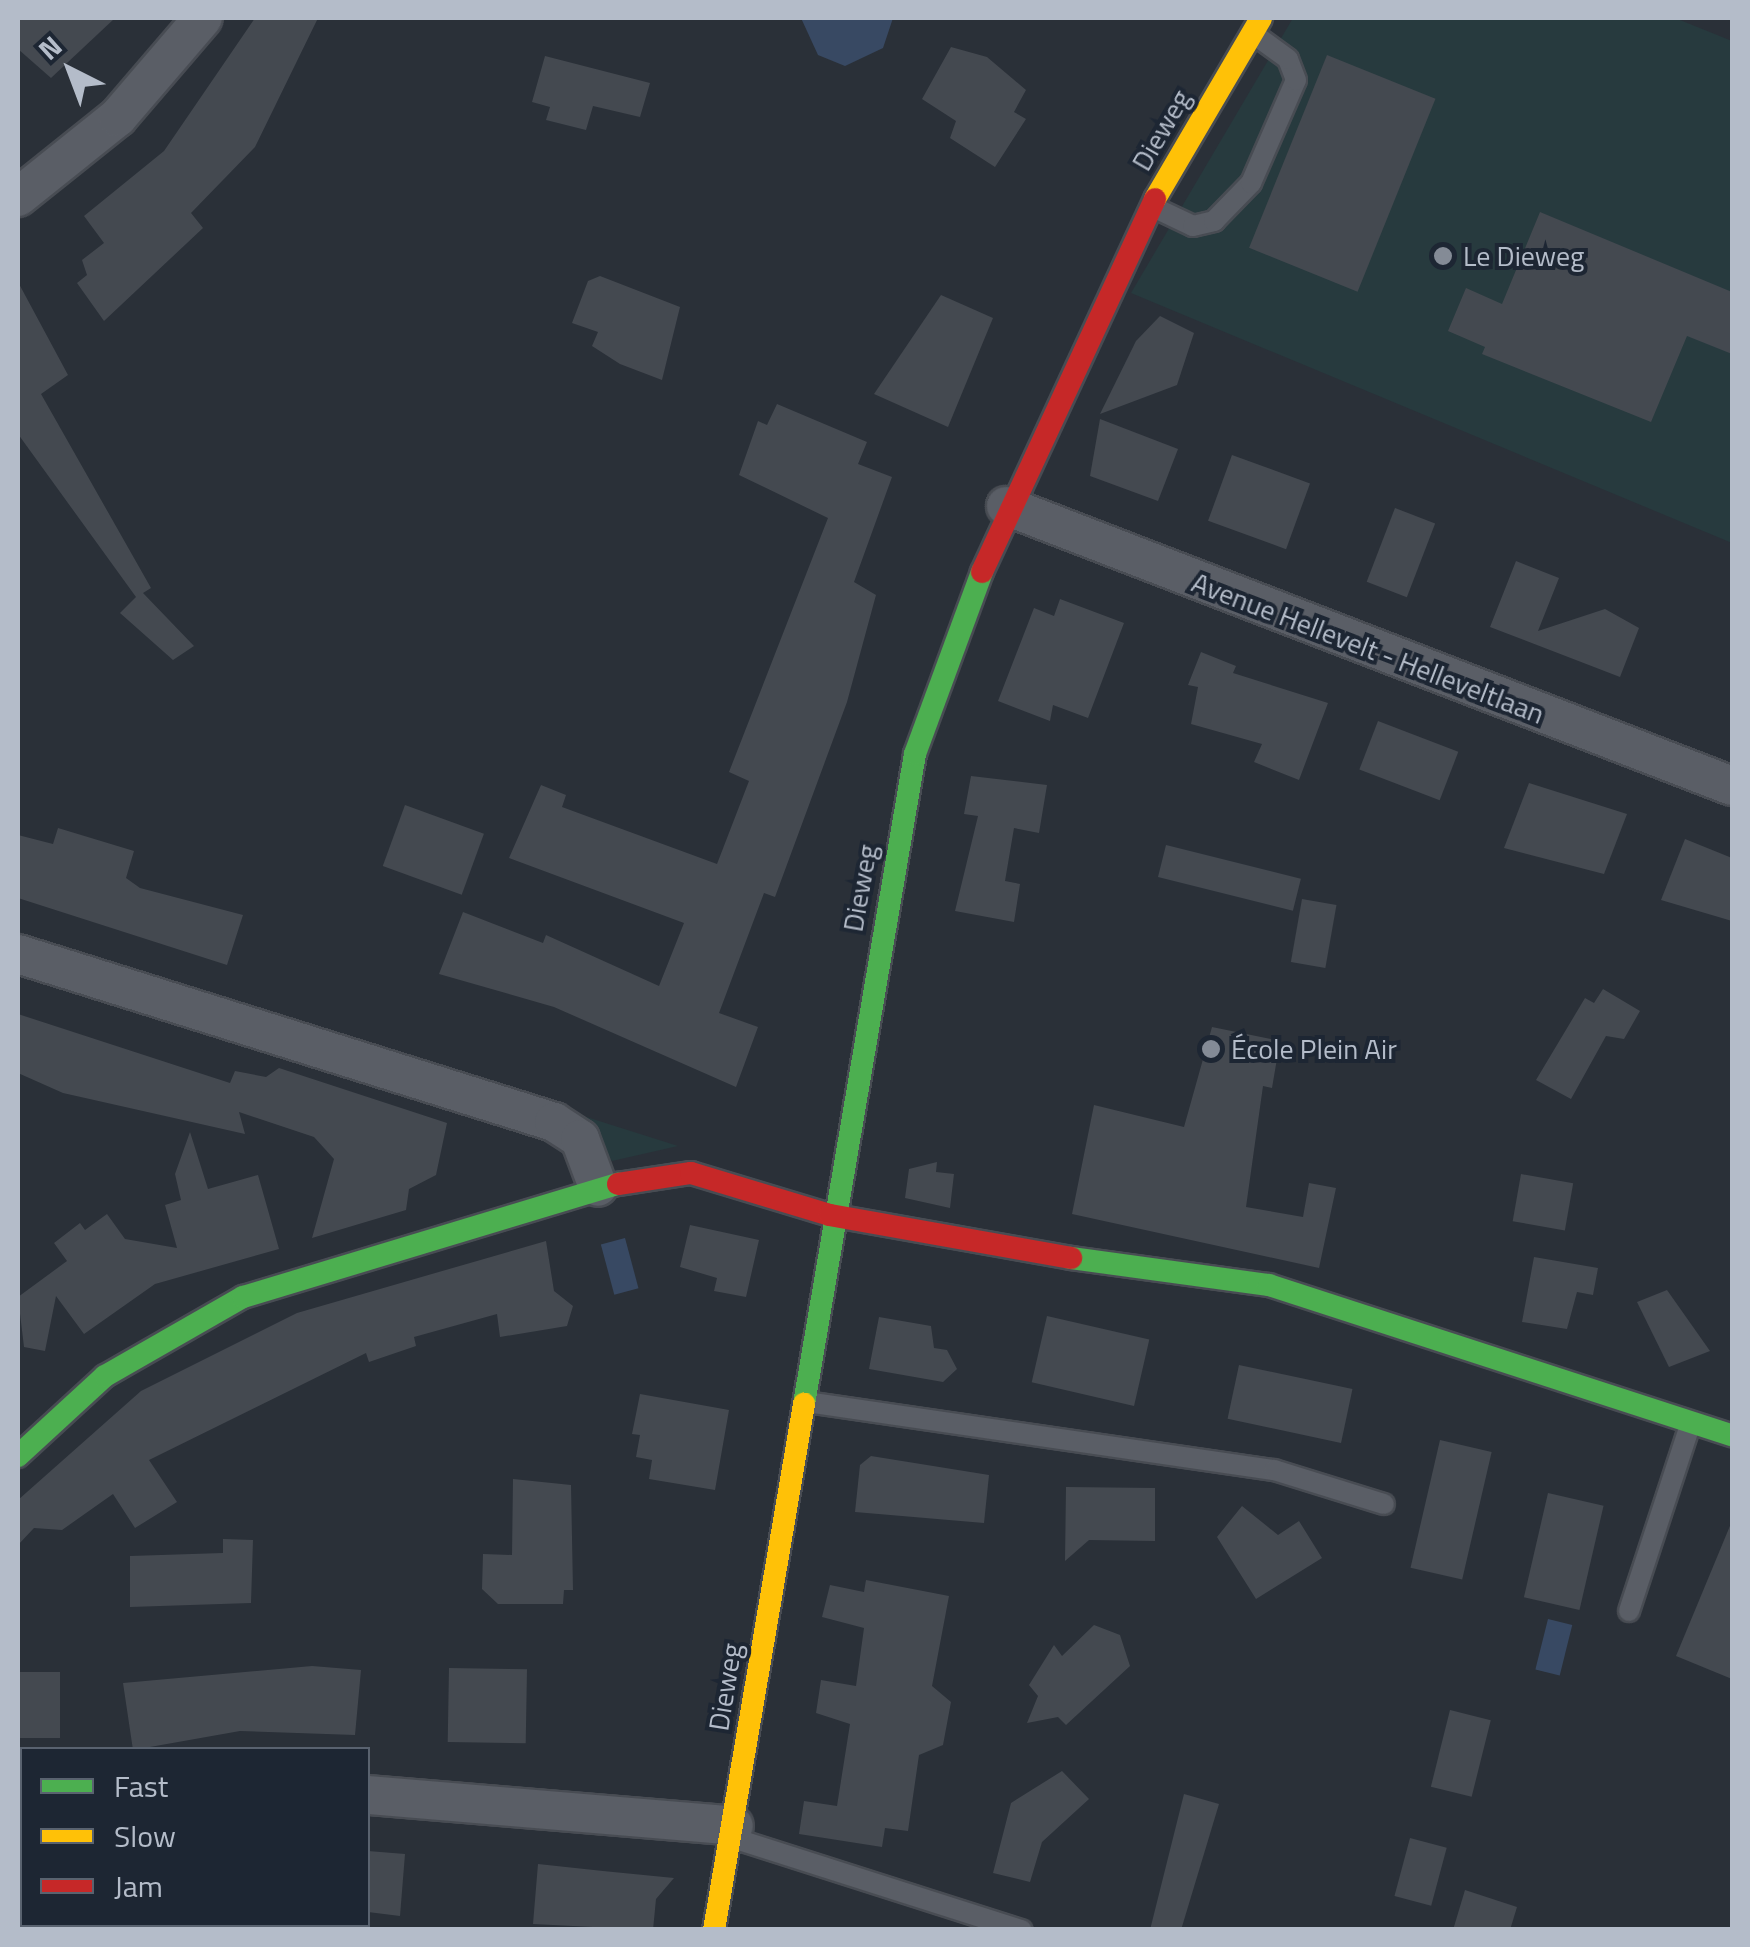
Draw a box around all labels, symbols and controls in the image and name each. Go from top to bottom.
north arrow [20,20,120,120]
text: N [28,25,71,70]
street label: Dieweg [1124,84,1198,176]
place label: Le Dieweg [1463,239,1584,273]
marker: Le Dieweg [1432,245,1454,267]
street label: Avenue Hellevelt - Helleveltlaan [1187,565,1549,731]
street label: Dieweg [836,842,884,934]
place label: École Plein Air [1231,1032,1397,1066]
marker: École Plein Air [1200,1038,1222,1060]
street label: Dieweg [702,1641,748,1733]
legend [20,1747,370,1927]
text: Fast [114,1763,168,1809]
text: Slow [114,1813,176,1859]
text: Jam [114,1863,163,1909]

